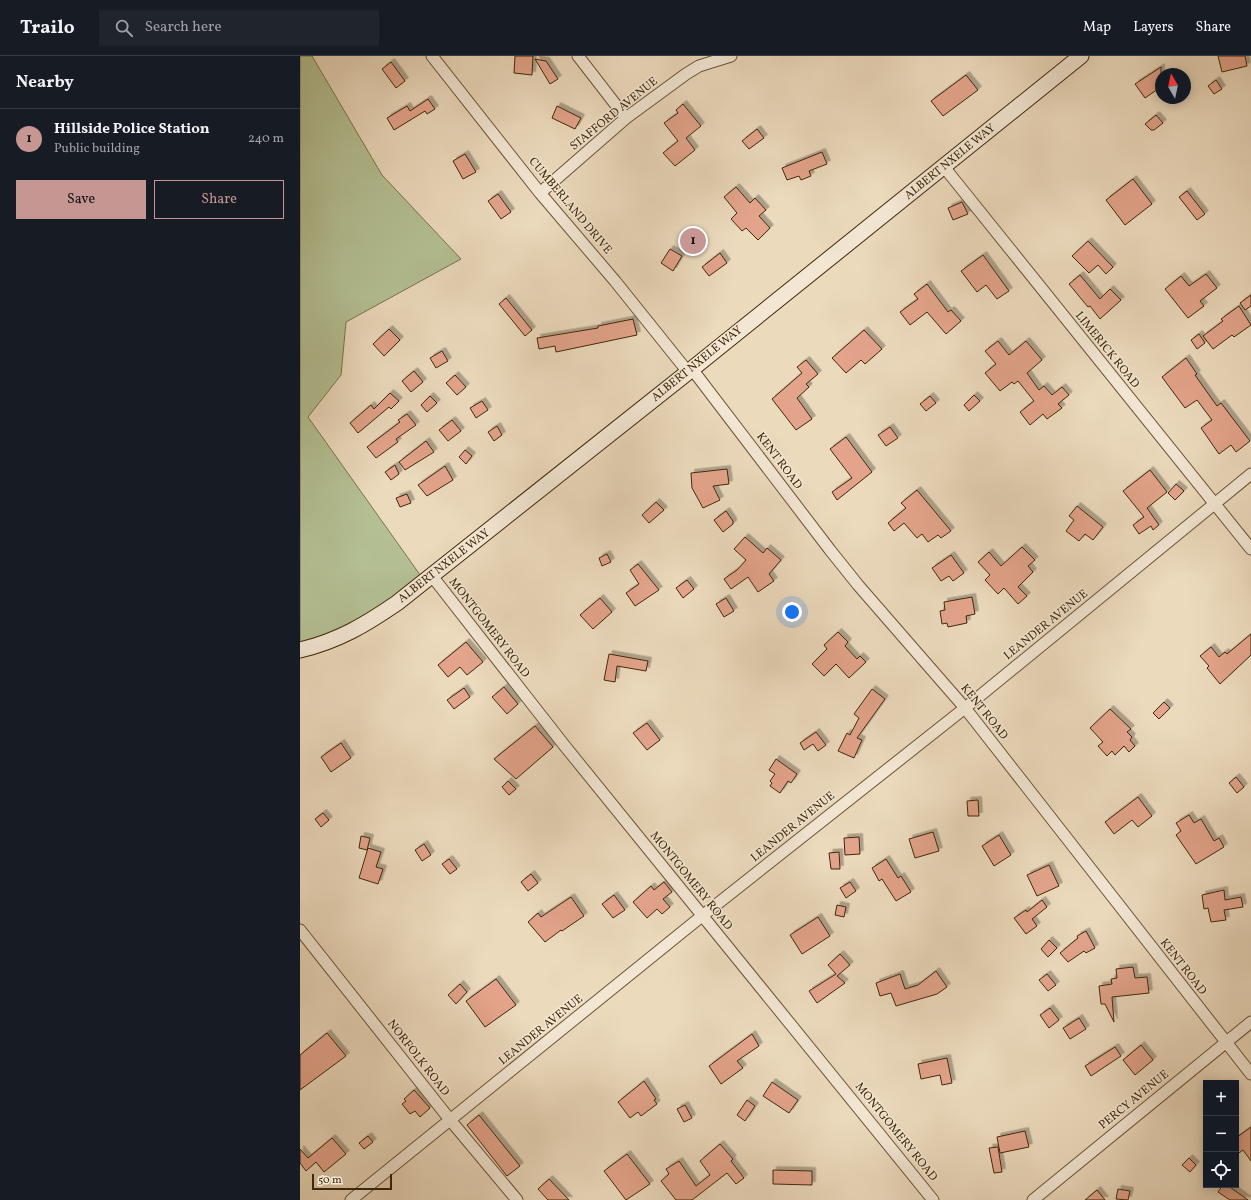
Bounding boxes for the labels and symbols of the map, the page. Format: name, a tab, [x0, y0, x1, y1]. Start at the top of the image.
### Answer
north arrow	[1155, 68, 1191, 104]
street label: STAFFORD AVENUE	[567, 74, 661, 154]
street label: ALBERT NXELE WAY	[901, 120, 999, 204]
street label: CUMBERLAND DRIVE	[525, 154, 615, 258]
pin: 1	[680, 226, 706, 256]
street label: LIMERICK ROAD	[1071, 308, 1143, 392]
street label: ALBERT NXELE WAY	[648, 322, 746, 406]
street label: KENT ROAD	[752, 429, 806, 493]
street label: ALBERT NXELE WAY	[395, 525, 494, 607]
street label: MONTGOMERY ROAD	[445, 575, 533, 682]
street label: LEANDER AVENUE	[1001, 586, 1091, 664]
your location	[782, 602, 802, 622]
street label: KENT ROAD	[957, 681, 1012, 743]
street label: LEANDER AVENUE	[748, 788, 838, 866]
street label: MONTGOMERY ROAD	[646, 828, 736, 934]
street label: KENT ROAD	[1156, 936, 1210, 999]
street label: LEANDER AVENUE	[496, 991, 586, 1069]
street label: NORFOLK ROAD	[383, 1017, 453, 1100]
street label: PERCY AVENUE	[1096, 1067, 1172, 1133]
street label: MONTGOMERY ROAD	[851, 1079, 941, 1185]
scale bar	[312, 1172, 392, 1191]

